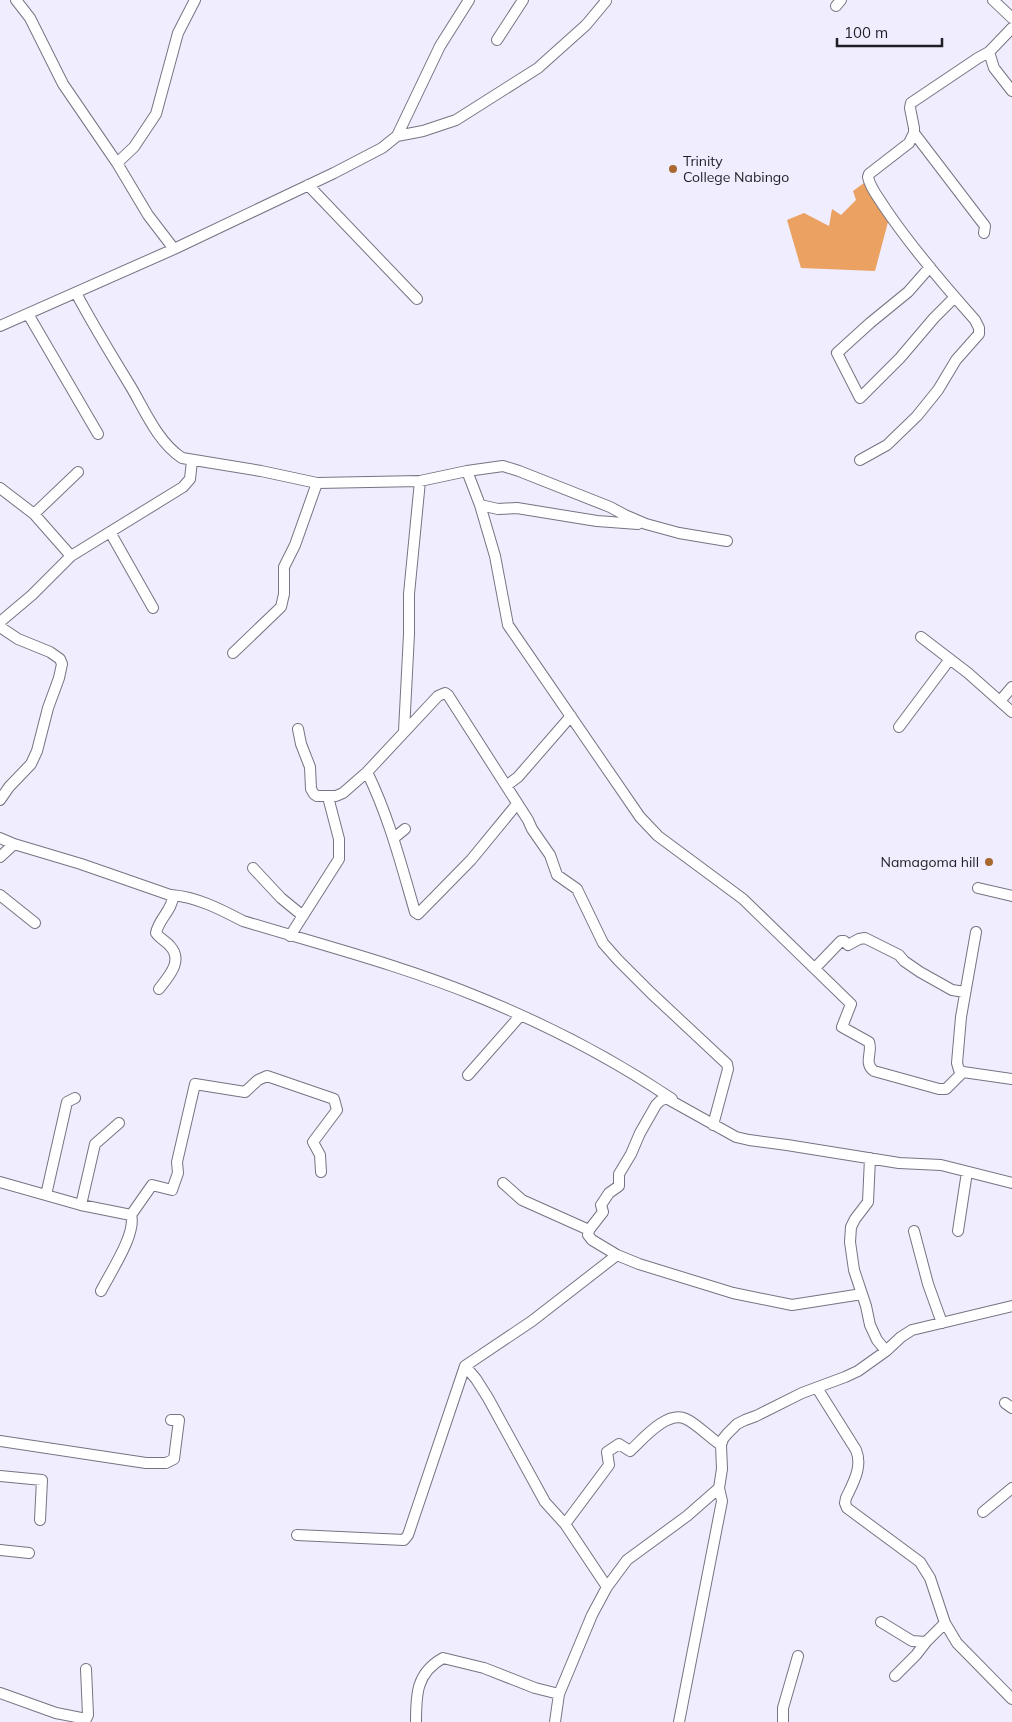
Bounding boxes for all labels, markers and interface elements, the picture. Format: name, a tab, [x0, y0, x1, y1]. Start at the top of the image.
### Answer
scale bar	[837, 15, 942, 47]
text: 100 m	[844, 23, 888, 42]
place label: Trinity College Nabingo	[683, 152, 789, 186]
marker: Trinity College Nabingo	[667, 163, 679, 175]
place label: Namagoma hill	[880, 853, 979, 871]
marker: Namagoma hill	[983, 856, 995, 868]

